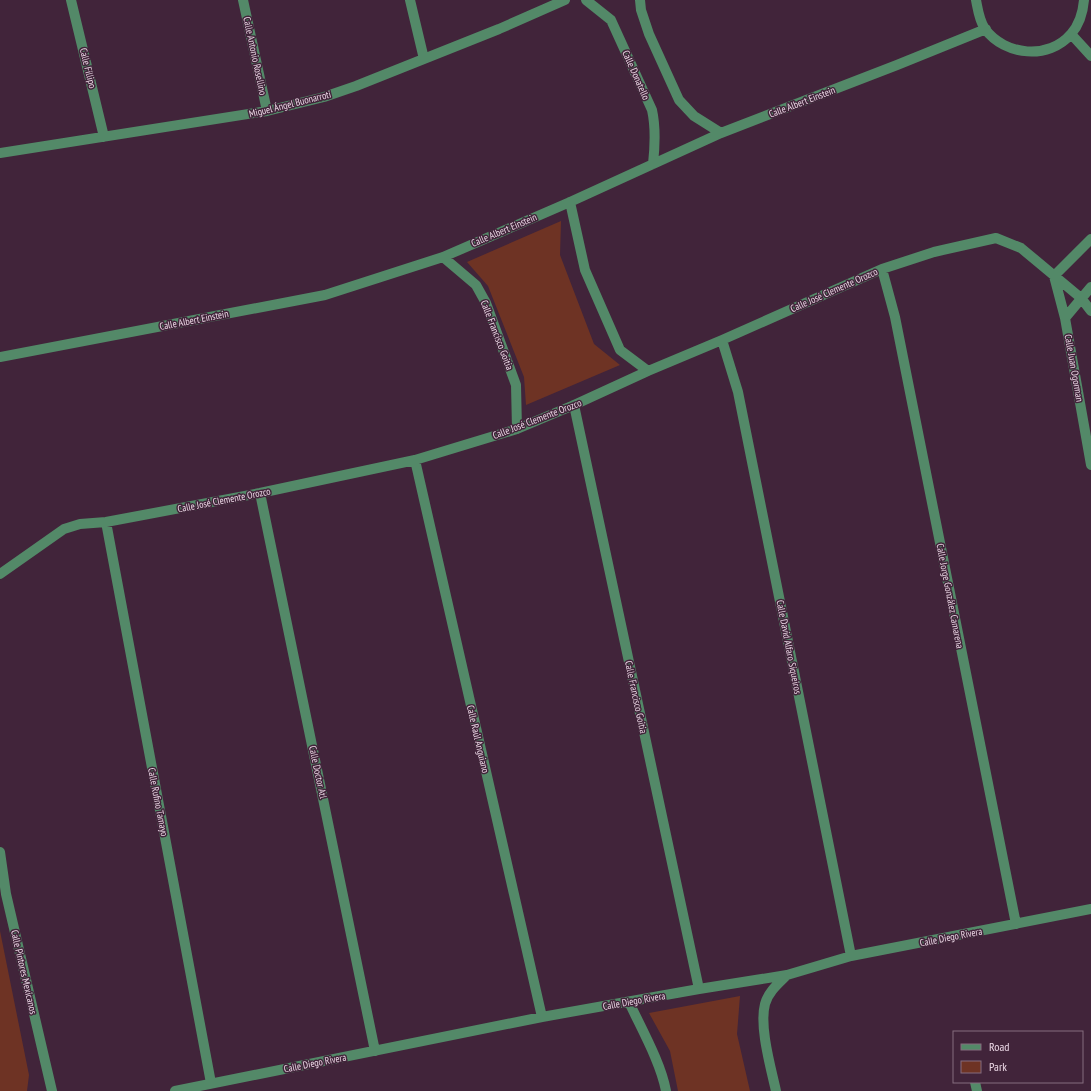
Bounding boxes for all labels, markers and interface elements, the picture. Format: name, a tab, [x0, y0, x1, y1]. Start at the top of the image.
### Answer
street label: Calle Antonio Rosellino	[240, 16, 270, 96]
street label: Calle Fillipo	[77, 46, 99, 90]
street label: Calle Donatello	[619, 48, 653, 102]
street label: Calle Albert Einstein	[767, 83, 837, 121]
street label: Miguel Ángel Buonarroti	[248, 88, 332, 120]
street label: Calle Albert Einstein	[469, 210, 539, 250]
street label: Calle José Clemente Orozco	[788, 265, 880, 315]
street label: Calle Francisco Goitia	[478, 298, 516, 372]
street label: Calle Albert Einstein	[158, 307, 230, 333]
street label: Calle Juan Ogorman	[1062, 333, 1086, 403]
street label: Calle José Clemente Orozco	[491, 396, 583, 442]
street label: Calle José Clemente Orozco	[176, 485, 272, 515]
street label: Calle Jorge González Camarena	[933, 542, 967, 650]
street label: Calle David Alfaro Siqueiros	[774, 599, 805, 696]
street label: Calle Francisco Goitia	[622, 660, 650, 734]
street label: Calle Raúl Anguiano	[464, 704, 492, 774]
street label: Calle Doctor Atl	[306, 744, 330, 800]
street label: Calle Rufino Tamayo	[145, 767, 171, 837]
street label: Calle Diego Rivera	[919, 925, 983, 949]
street label: Calle Pintores Mexicanos	[8, 929, 40, 1016]
street label: Calle Diego Rivera	[602, 989, 666, 1013]
legend	[953, 1031, 1083, 1083]
text: Road	[989, 1039, 1009, 1054]
street label: Calle Diego Rivera	[283, 1051, 347, 1075]
text: Park	[989, 1059, 1007, 1074]

